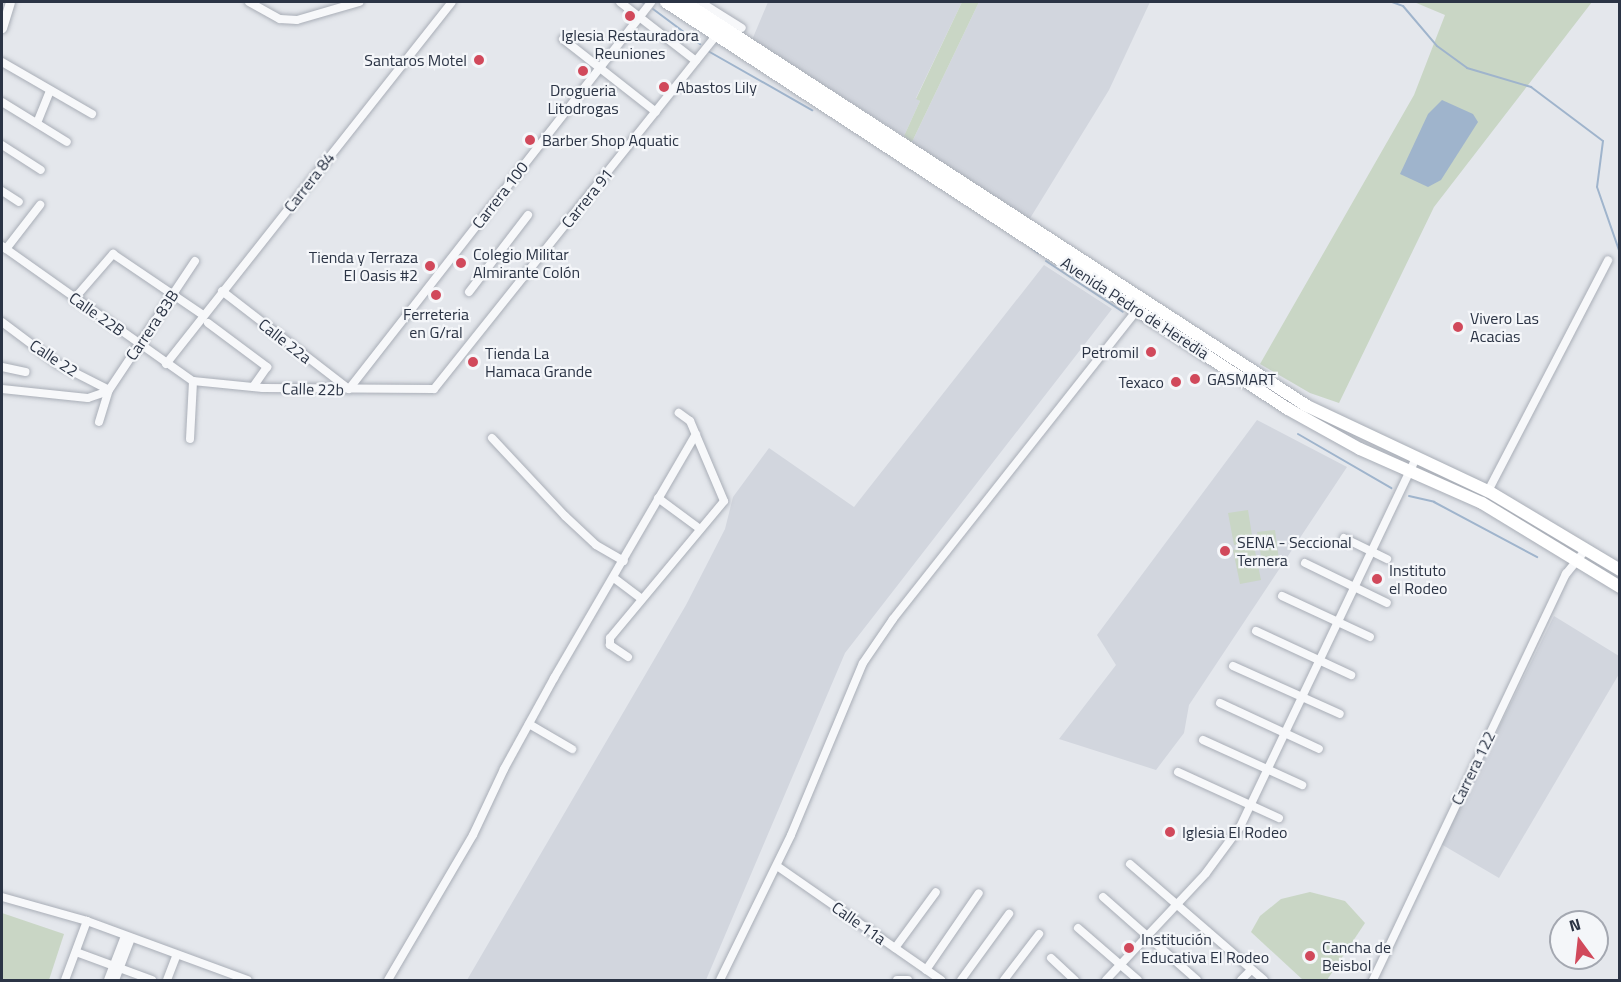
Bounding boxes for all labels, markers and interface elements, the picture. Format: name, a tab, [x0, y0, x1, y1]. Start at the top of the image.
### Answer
marker: Iglesia Restauradora Reuniones	[623, 9, 637, 23]
place label: Iglesia Restauradora Reuniones	[561, 25, 699, 63]
place label: Santaros Motel	[364, 50, 467, 70]
marker: Santaros Motel	[472, 53, 486, 67]
marker: Drogueria Litodrogas	[576, 64, 590, 78]
place label: Abastos Lily	[676, 77, 757, 97]
place label: Drogueria Litodrogas	[547, 80, 619, 118]
marker: Abastos Lily	[657, 80, 671, 94]
place label: Barber Shop Aquatic	[542, 130, 679, 150]
marker: Barber Shop Aquatic	[523, 133, 537, 147]
street label: Carrera 84	[280, 148, 338, 216]
street label: Carrera 100	[468, 158, 532, 232]
street label: Carrera 91	[557, 164, 617, 232]
place label: Colegio Militar Almirante Colón	[473, 244, 580, 282]
place label: Tienda y Terraza El Oasis #2	[309, 247, 418, 285]
street label: Avenida Pedro de Heredia	[1057, 253, 1213, 363]
marker: Colegio Militar Almirante Colón	[454, 256, 468, 270]
marker: Tienda y Terraza El Oasis #2	[423, 259, 437, 273]
street label: Carrera 83B	[122, 286, 182, 364]
street label: Calle 22B	[65, 288, 129, 340]
marker: Ferreteria en G/ral	[429, 288, 443, 302]
place label: Ferreteria en G/ral	[403, 304, 469, 342]
place label: Vivero Las Acacias	[1470, 308, 1539, 346]
street label: Calle 22a	[255, 314, 315, 368]
marker: Vivero Las Acacias	[1451, 320, 1465, 334]
street label: Calle 22	[26, 335, 82, 381]
place label: Petromil	[1082, 342, 1139, 362]
place label: Tienda La Hamaca Grande	[485, 343, 592, 381]
marker: Petromil	[1144, 345, 1158, 359]
marker: Tienda La Hamaca Grande	[466, 355, 480, 369]
place label: GASMART	[1207, 369, 1276, 389]
place label: Texaco	[1119, 372, 1164, 392]
marker: GASMART	[1188, 372, 1202, 386]
marker: Texaco	[1169, 375, 1183, 389]
street label: Calle 22b	[282, 379, 344, 399]
place label: SENA - Seccional Ternera	[1237, 532, 1352, 570]
marker: SENA - Seccional Ternera	[1218, 544, 1232, 558]
place label: Instituto el Rodeo	[1389, 560, 1447, 598]
marker: Instituto el Rodeo	[1370, 572, 1384, 586]
street label: Carrera 122	[1447, 728, 1499, 808]
place label: Iglesia El Rodeo	[1182, 822, 1287, 842]
marker: Iglesia El Rodeo	[1163, 825, 1177, 839]
street label: Calle 11a	[828, 897, 890, 949]
north arrow	[1549, 910, 1609, 970]
text: N	[1566, 912, 1583, 938]
place label: Institución Educativa El Rodeo	[1141, 929, 1269, 967]
place label: Cancha de Beisbol	[1322, 937, 1391, 975]
marker: Institución Educativa El Rodeo	[1122, 941, 1136, 955]
marker: Cancha de Beisbol	[1303, 949, 1317, 963]

